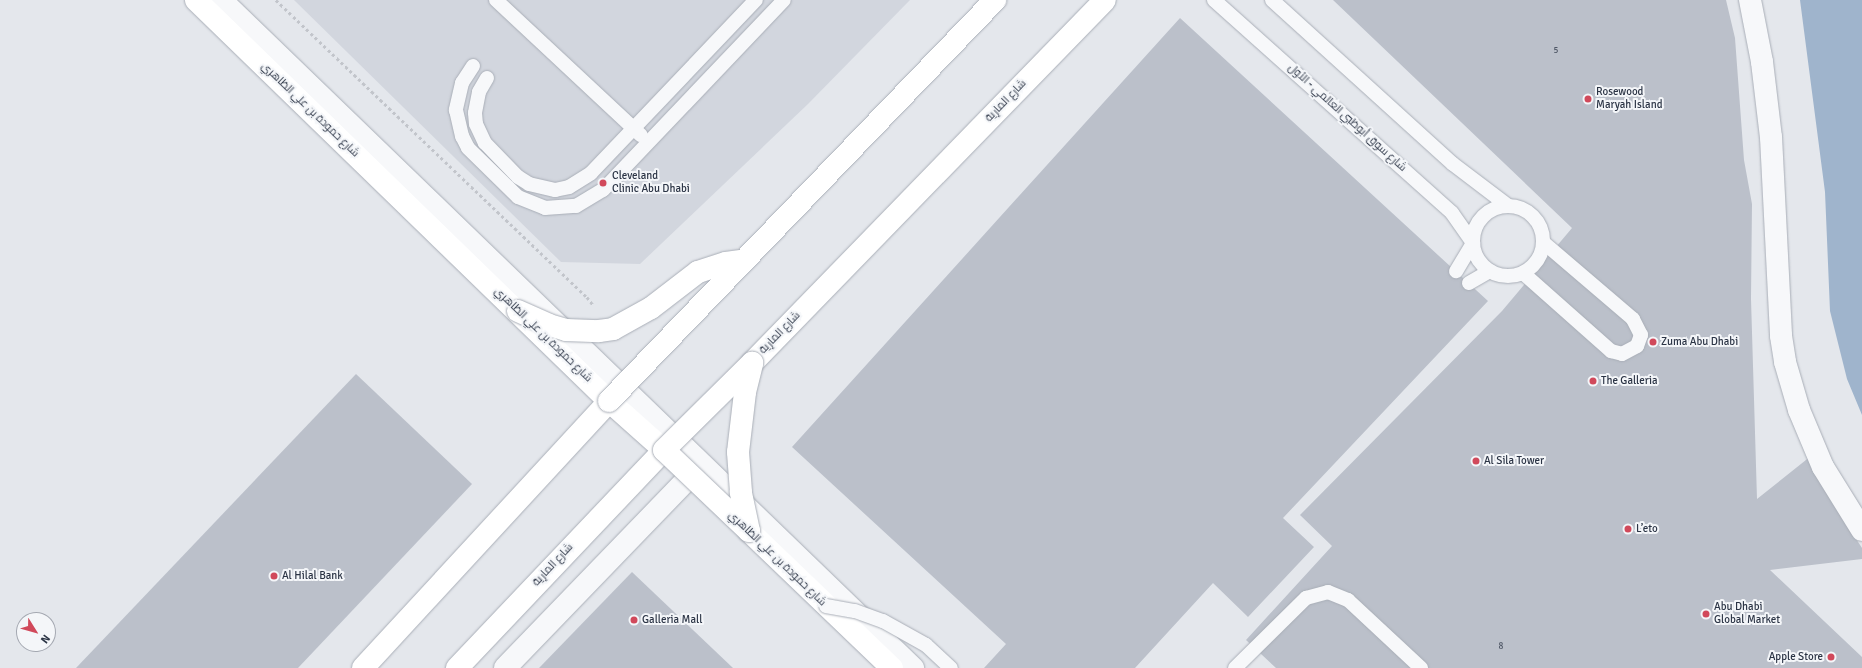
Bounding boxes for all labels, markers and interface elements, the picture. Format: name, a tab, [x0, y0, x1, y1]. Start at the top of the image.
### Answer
house number: 5	[1554, 46, 1558, 56]
street label: شارع حمودة بن علي الظاهري	[258, 60, 362, 160]
street label: شارع سوق أبوظبي العالمي - الأول	[1285, 61, 1409, 175]
street label: شارع المارِية	[983, 77, 1029, 125]
place label: Rosewood Maryah Island	[1596, 86, 1662, 112]
marker: Rosewood Maryah Island	[1583, 94, 1593, 104]
place label: Cleveland Clinic Abu Dhabi	[612, 170, 690, 196]
marker: Cleveland Clinic Abu Dhabi	[597, 177, 609, 189]
street label: شارع حمودة بن علي الظاهري	[491, 285, 595, 385]
street label: شارع المارِية	[757, 309, 803, 357]
place label: Zuma Abu Dhabi	[1661, 335, 1738, 349]
marker: Zuma Abu Dhabi	[1648, 337, 1658, 347]
place label: The Galleria	[1601, 374, 1658, 388]
marker: The Galleria	[1588, 376, 1598, 386]
place label: Al Sila Tower	[1484, 454, 1544, 468]
marker: Al Sila Tower	[1471, 456, 1481, 466]
street label: شارع حمودة بن علي الظاهري	[725, 509, 829, 609]
place label: L’eto	[1636, 522, 1658, 536]
marker: L’eto	[1623, 524, 1633, 534]
street label: شارع المارِية	[530, 541, 576, 589]
place label: Al Hilal Bank	[282, 569, 343, 583]
marker: Al Hilal Bank	[269, 571, 279, 581]
place label: Abu Dhabi Global Market	[1714, 601, 1780, 627]
marker: Abu Dhabi Global Market	[1701, 609, 1711, 619]
north arrow	[16, 612, 56, 652]
place label: Galleria Mall	[642, 613, 702, 627]
marker: Galleria Mall	[629, 615, 639, 625]
text: N	[38, 632, 53, 646]
house number: 8	[1499, 642, 1503, 652]
place label: Apple Store	[1769, 650, 1823, 664]
marker: Apple Store	[1826, 652, 1836, 662]

